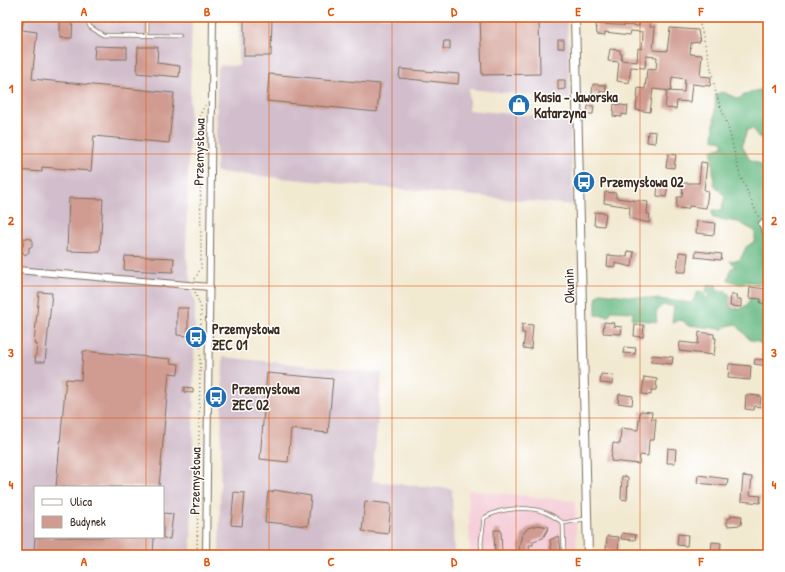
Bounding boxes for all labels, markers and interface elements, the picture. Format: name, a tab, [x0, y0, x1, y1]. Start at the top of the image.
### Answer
text: A	[81, 2, 88, 20]
text: B	[204, 2, 211, 20]
text: C	[327, 2, 335, 20]
text: D	[451, 2, 458, 20]
text: E	[575, 2, 581, 20]
text: F	[698, 2, 705, 20]
text: 1	[9, 79, 14, 97]
text: 1	[772, 79, 777, 97]
place label: Kasia - Jaworska Katarzyna	[534, 87, 618, 124]
shop icon: Kasia - Jaworska Katarzyna	[506, 92, 532, 118]
street label: Przemysłowa	[188, 118, 210, 186]
bus stop icon: Przemysłowa 02	[571, 169, 597, 195]
place label: Przemysłowa 02	[600, 172, 684, 193]
text: 2	[8, 211, 15, 229]
text: 2	[771, 211, 778, 229]
street label: Okunin	[558, 268, 579, 304]
place label: Przemysłowa ZEC 01	[212, 319, 280, 354]
bus stop icon: Przemysłowa ZEC 01	[183, 324, 209, 350]
text: 3	[8, 343, 14, 361]
text: 3	[771, 343, 777, 361]
place label: Przemysłowa ZEC 02	[232, 379, 300, 414]
bus stop icon: Przemysłowa ZEC 02	[203, 384, 229, 410]
street label: Przemysłowa	[184, 447, 206, 515]
text: 4	[9, 475, 14, 493]
text: 4	[772, 475, 777, 493]
legend	[34, 486, 164, 538]
text: Ulica	[70, 493, 92, 510]
text: Budynek	[70, 513, 106, 530]
text: A	[81, 552, 88, 570]
text: B	[204, 552, 211, 570]
text: C	[327, 552, 335, 570]
text: D	[451, 552, 458, 570]
text: E	[575, 552, 581, 570]
text: F	[698, 552, 705, 570]

